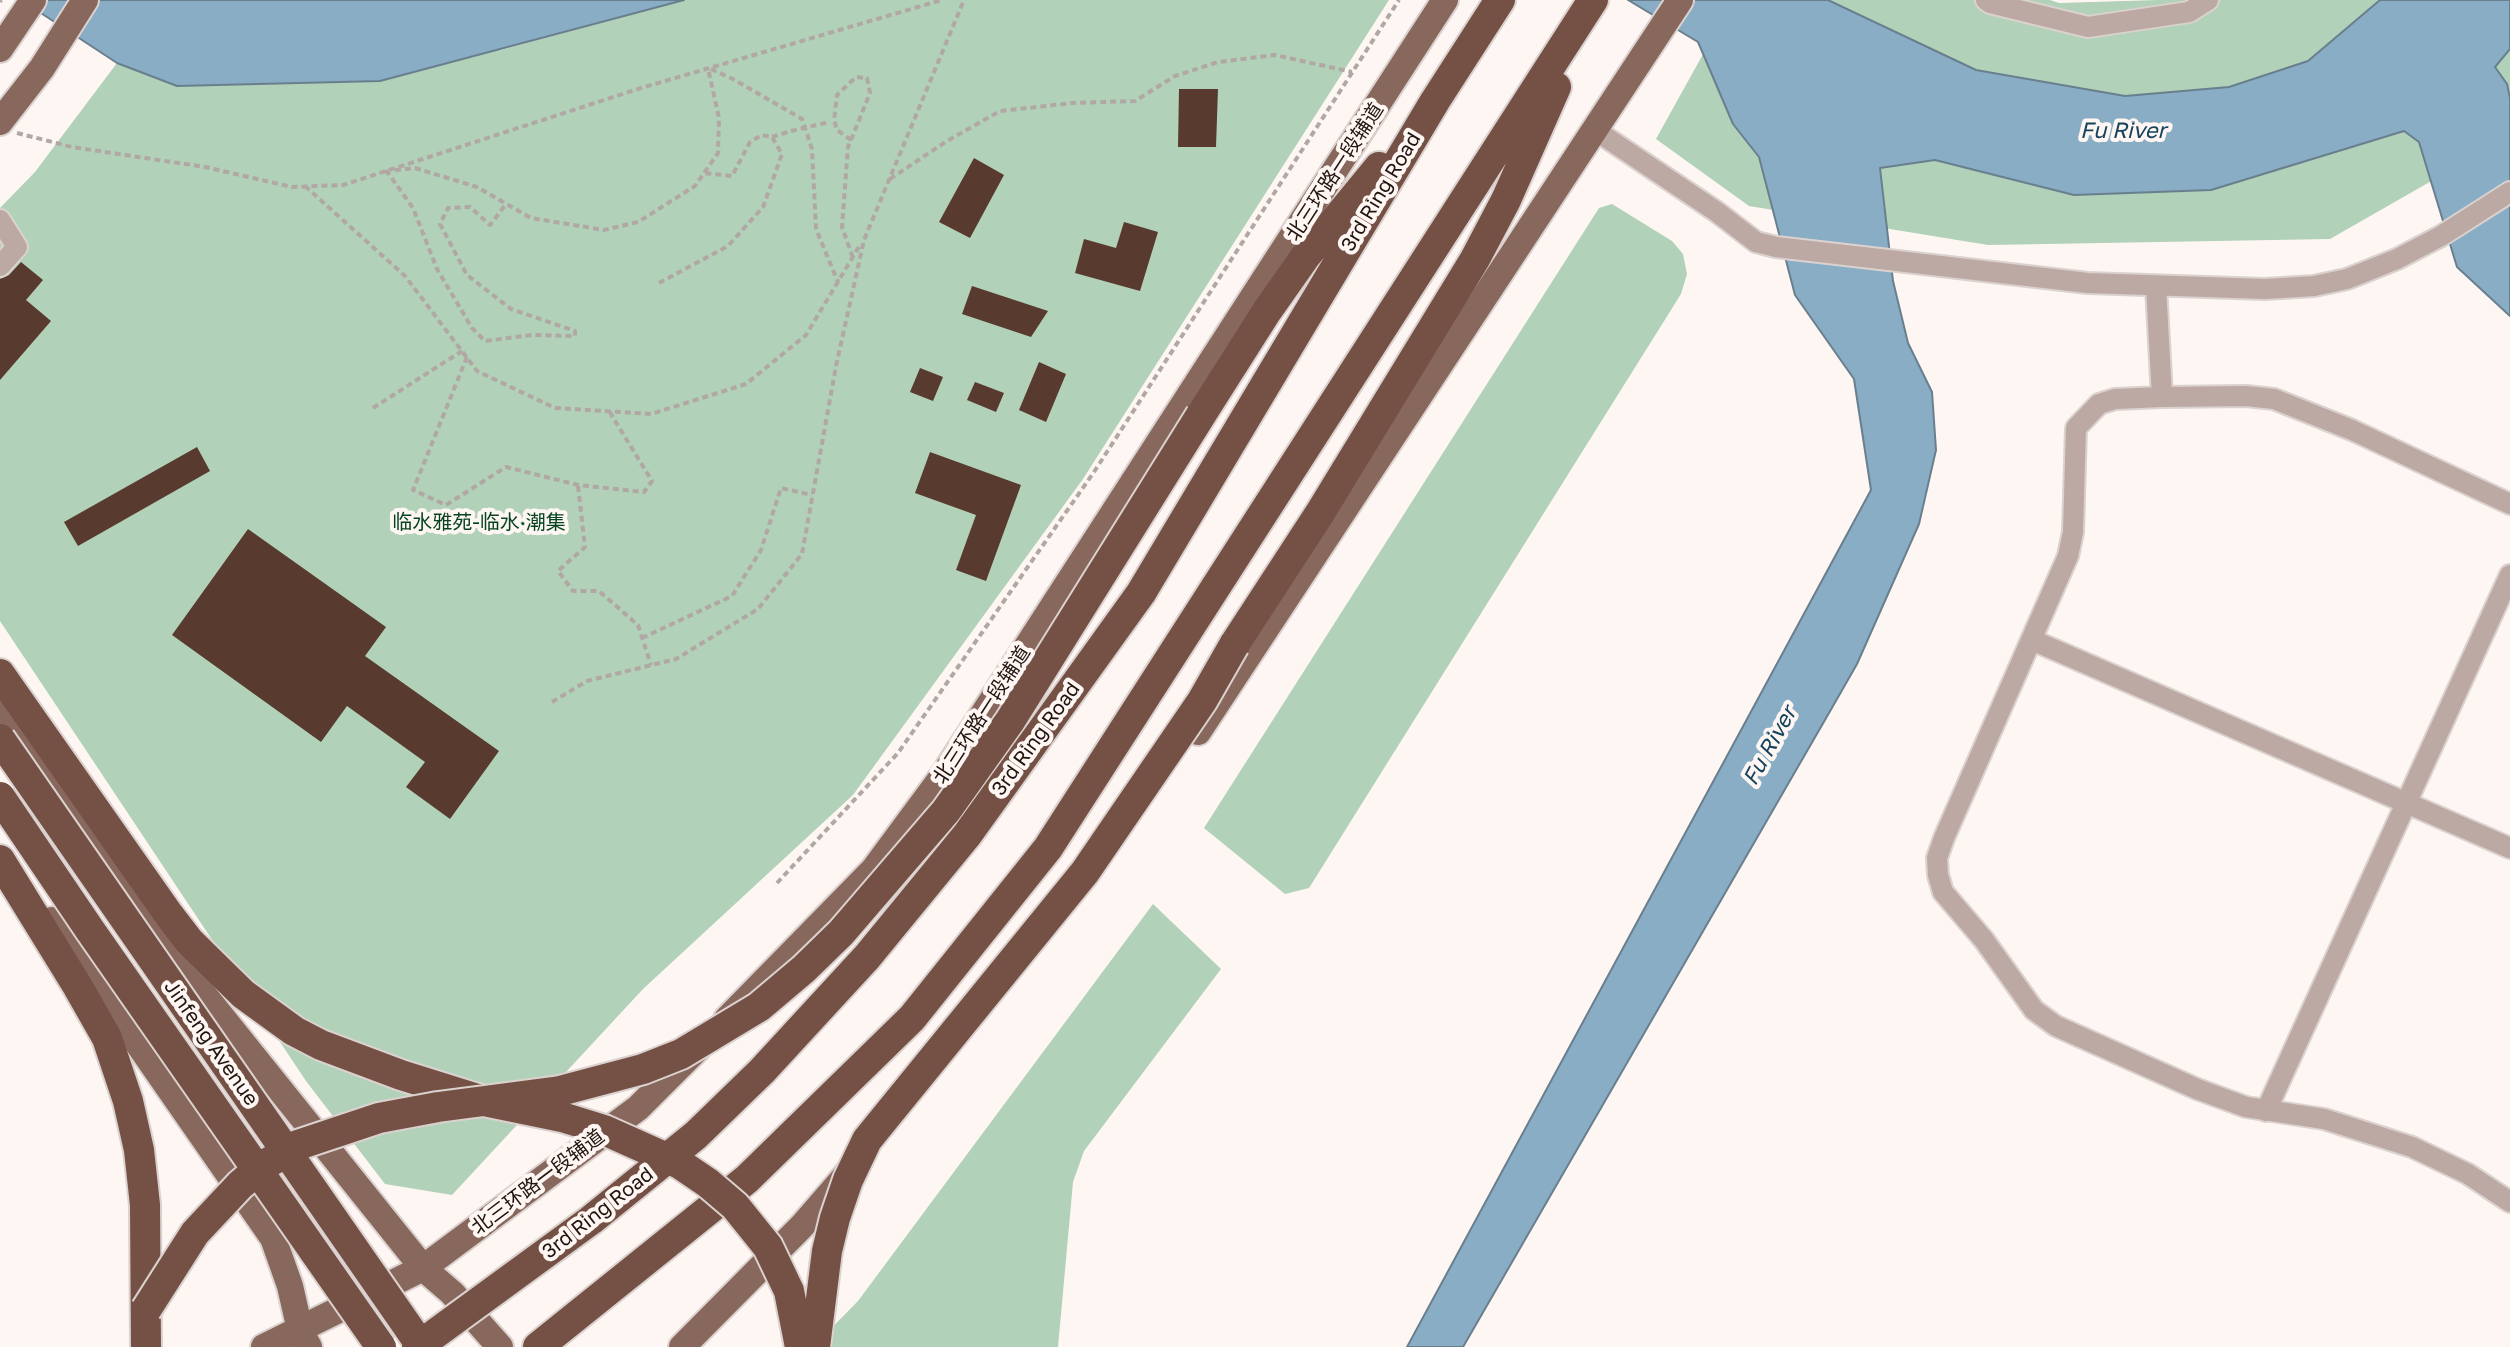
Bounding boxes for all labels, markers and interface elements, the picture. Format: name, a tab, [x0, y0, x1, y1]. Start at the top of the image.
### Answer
street label: 北三环路一段辅道	[1281, 98, 1389, 246]
water label: Fu River	[2080, 118, 2166, 144]
street label: 3rd Ring Road	[1336, 128, 1426, 256]
park label: 临水雅苑-临水·潮集	[392, 511, 566, 535]
street label: 北三环路一段辅道	[928, 641, 1036, 789]
street label: 3rd Ring Road	[987, 678, 1085, 800]
water label: Fu River	[1738, 702, 1802, 790]
street label: Jinfeng Avenue	[159, 976, 263, 1110]
street label: 北三环路一段辅道	[467, 1124, 609, 1240]
street label: 3rd Ring Road	[538, 1162, 658, 1264]

